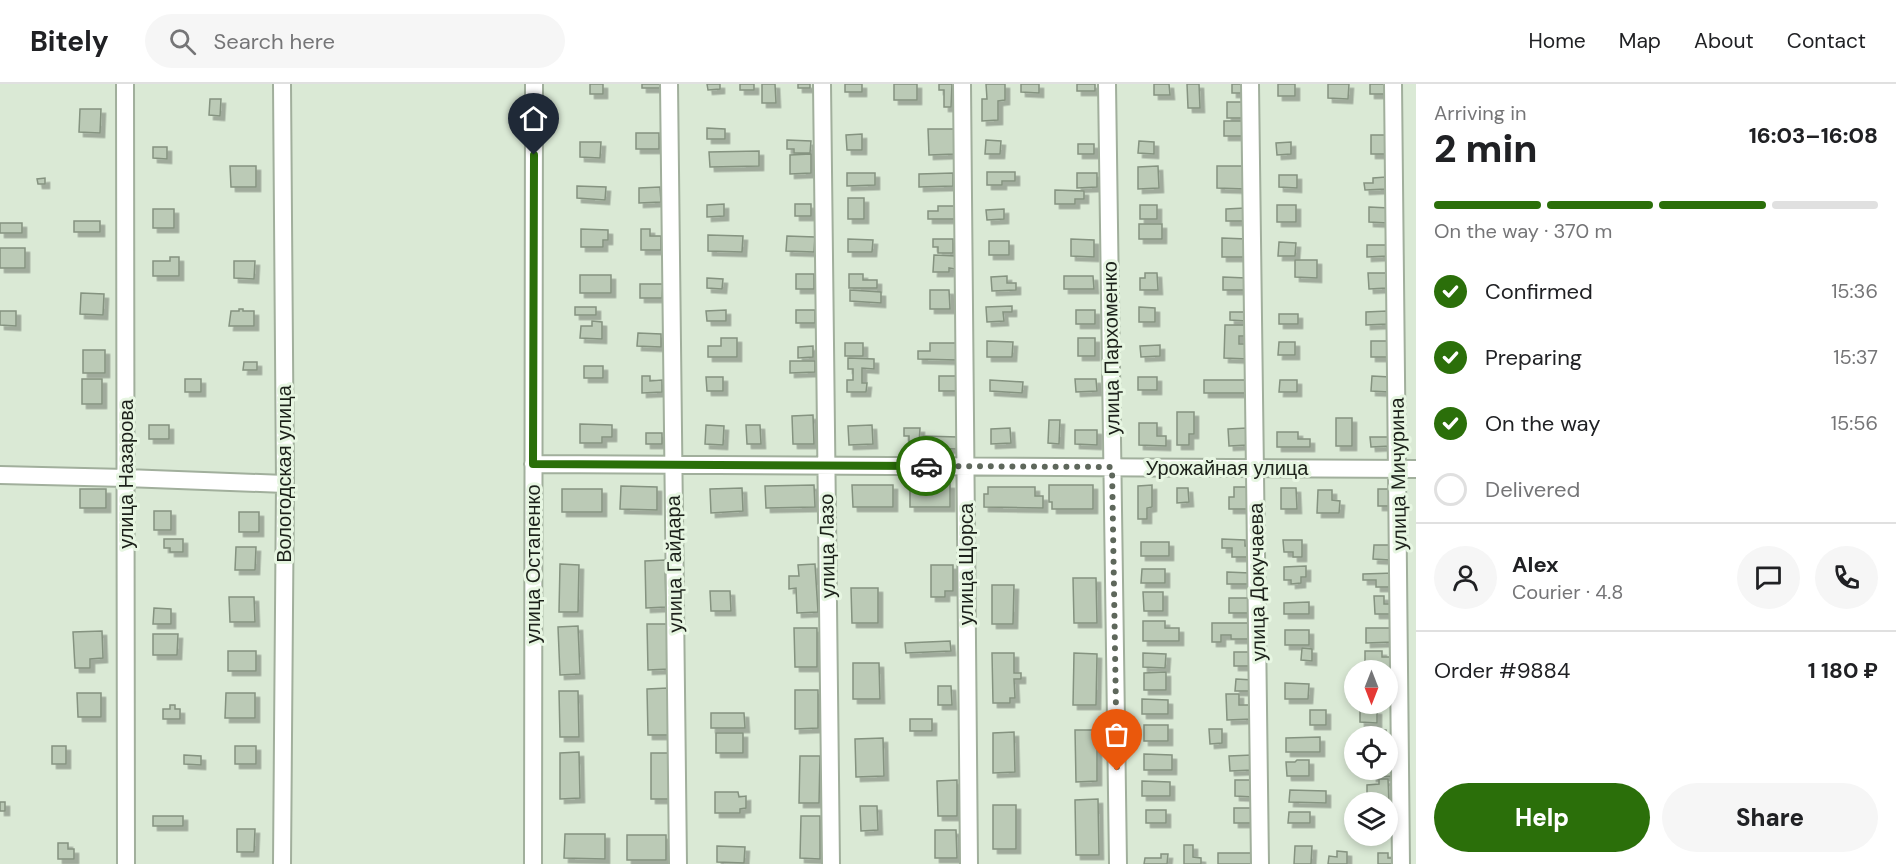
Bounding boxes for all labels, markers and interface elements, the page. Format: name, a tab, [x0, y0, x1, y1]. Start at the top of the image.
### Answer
search box	[145, 14, 565, 68]
text: Bitely	[30, 23, 109, 60]
icon: search	[166, 25, 199, 58]
text: Search here	[214, 27, 335, 56]
text: Home	[1528, 27, 1586, 55]
text: Map	[1619, 27, 1661, 55]
text: About	[1694, 27, 1754, 55]
text: Contact	[1787, 27, 1866, 55]
pin	[508, 93, 559, 155]
text: Arriving in	[1434, 100, 1526, 126]
icon: home	[517, 102, 550, 135]
text: 16:03–16:08	[1749, 121, 1878, 150]
text: 2 min	[1434, 123, 1538, 174]
text: On the way · 370 m	[1434, 218, 1612, 244]
street label: улица Пархоменко	[1096, 261, 1126, 435]
icon: check	[1434, 275, 1467, 308]
text: Confirmed	[1485, 277, 1593, 306]
text: 15:36	[1831, 278, 1878, 304]
icon: check	[1434, 341, 1467, 374]
text: Preparing	[1485, 343, 1582, 372]
text: 15:37	[1833, 344, 1878, 370]
street label: Вологодская улица	[271, 384, 297, 563]
street label: улица Мичурина	[1384, 397, 1412, 551]
street label: улица Назарова	[113, 398, 139, 549]
icon: check	[1434, 407, 1467, 440]
text: On the way	[1485, 409, 1600, 438]
text: 15:56	[1831, 410, 1878, 436]
courier	[896, 436, 956, 496]
icon: car	[910, 450, 943, 483]
street label: Урожайная улица	[1146, 455, 1309, 481]
text: Delivered	[1485, 475, 1580, 504]
street label: улица Остапенко	[520, 484, 546, 644]
street label: улица Гайдара	[660, 494, 688, 633]
street label: улица Лазо	[813, 494, 841, 598]
street label: улица Щорса	[953, 502, 979, 625]
street label: улица Докучаева	[1243, 502, 1271, 661]
button: person	[1434, 546, 1497, 609]
button: chat	[1737, 546, 1800, 609]
button: phone	[1815, 546, 1878, 609]
text: Alex	[1512, 550, 1559, 579]
text: Courier · 4.8	[1512, 579, 1623, 605]
text: Order #9884	[1434, 656, 1570, 685]
text: 1 180 ₽	[1808, 656, 1878, 685]
north arrow	[1344, 660, 1398, 714]
map controls	[1344, 660, 1398, 846]
pin	[1091, 709, 1142, 771]
icon: bag	[1100, 718, 1133, 751]
button: locate	[1344, 726, 1398, 780]
button: Help	[1434, 783, 1650, 852]
button: Share	[1662, 783, 1878, 852]
button: layers	[1344, 792, 1398, 846]

